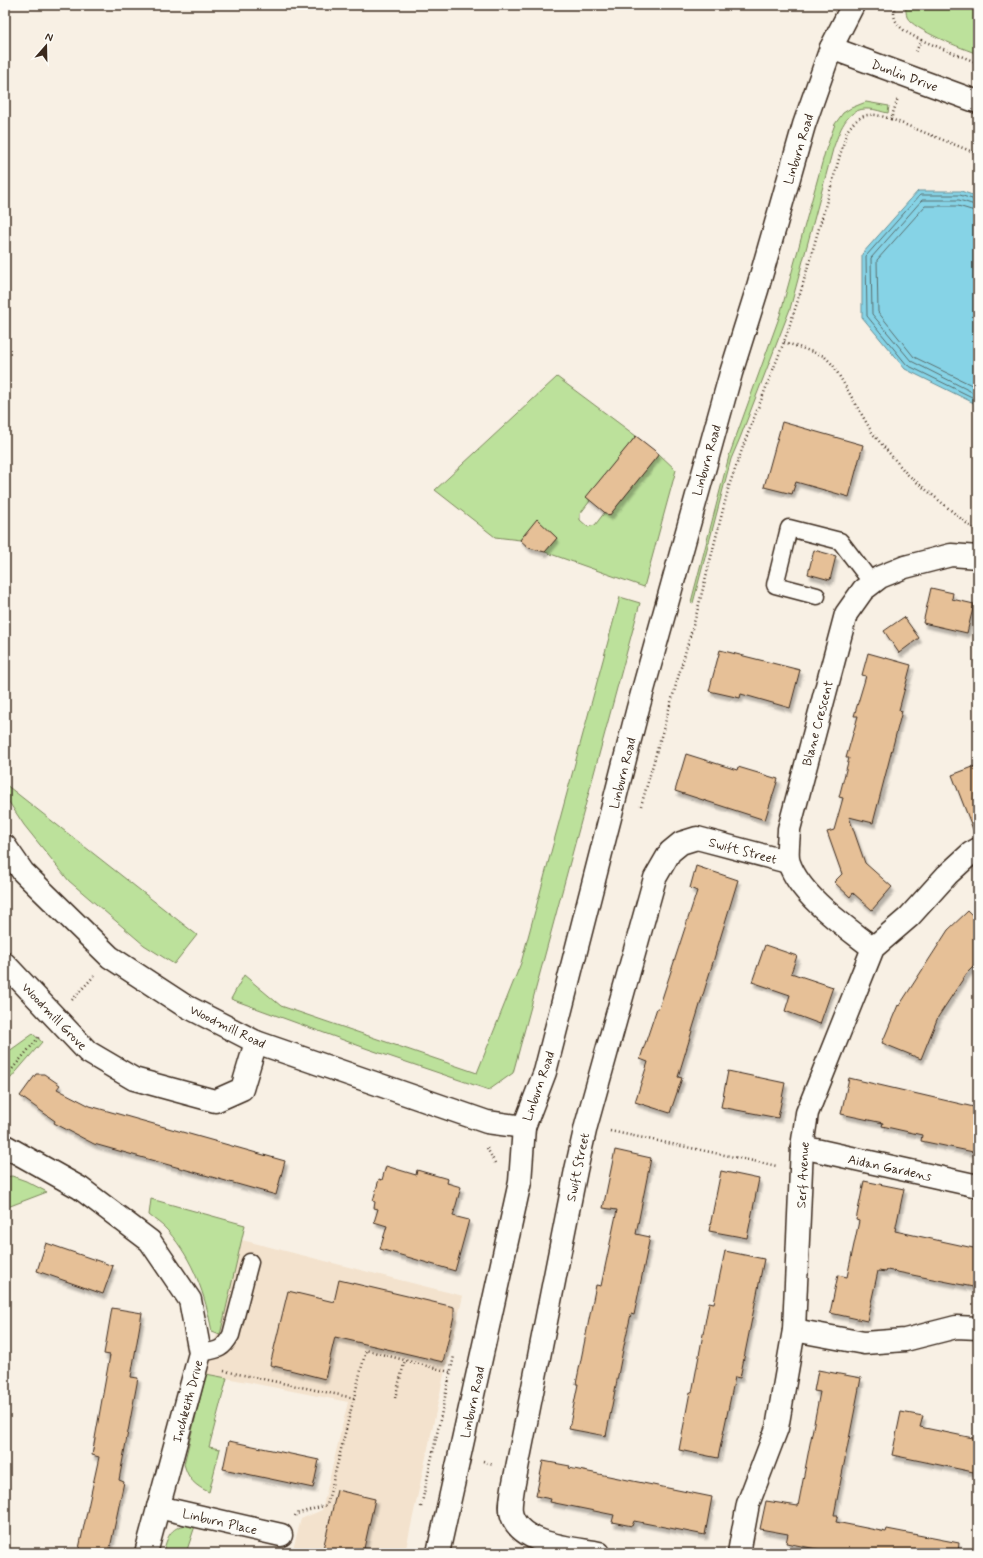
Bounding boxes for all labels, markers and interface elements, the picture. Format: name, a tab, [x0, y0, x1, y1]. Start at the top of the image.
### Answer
north arrow	[26, 26, 66, 66]
text: N	[43, 30, 55, 45]
street label: Dunlin Drive	[869, 57, 940, 96]
street label: Linburn Road	[781, 112, 818, 187]
street label: Linburn Road	[689, 423, 726, 498]
street label: Blane Crescent	[799, 679, 838, 768]
street label: Linburn Road	[606, 736, 641, 811]
street label: Swift Street	[707, 834, 779, 869]
street label: Woodmill Grove	[17, 980, 90, 1054]
street label: Woodmill Road	[186, 1002, 268, 1053]
street label: Linburn Road	[520, 1049, 559, 1124]
street label: Swift Street	[563, 1131, 594, 1203]
street label: Serf Avenue	[793, 1141, 814, 1209]
street label: Aidan Gardens	[846, 1151, 933, 1186]
street label: Inchkeith Drive	[169, 1358, 208, 1445]
street label: Linburn Road	[458, 1365, 489, 1440]
street label: Linburn Place	[181, 1506, 259, 1539]

